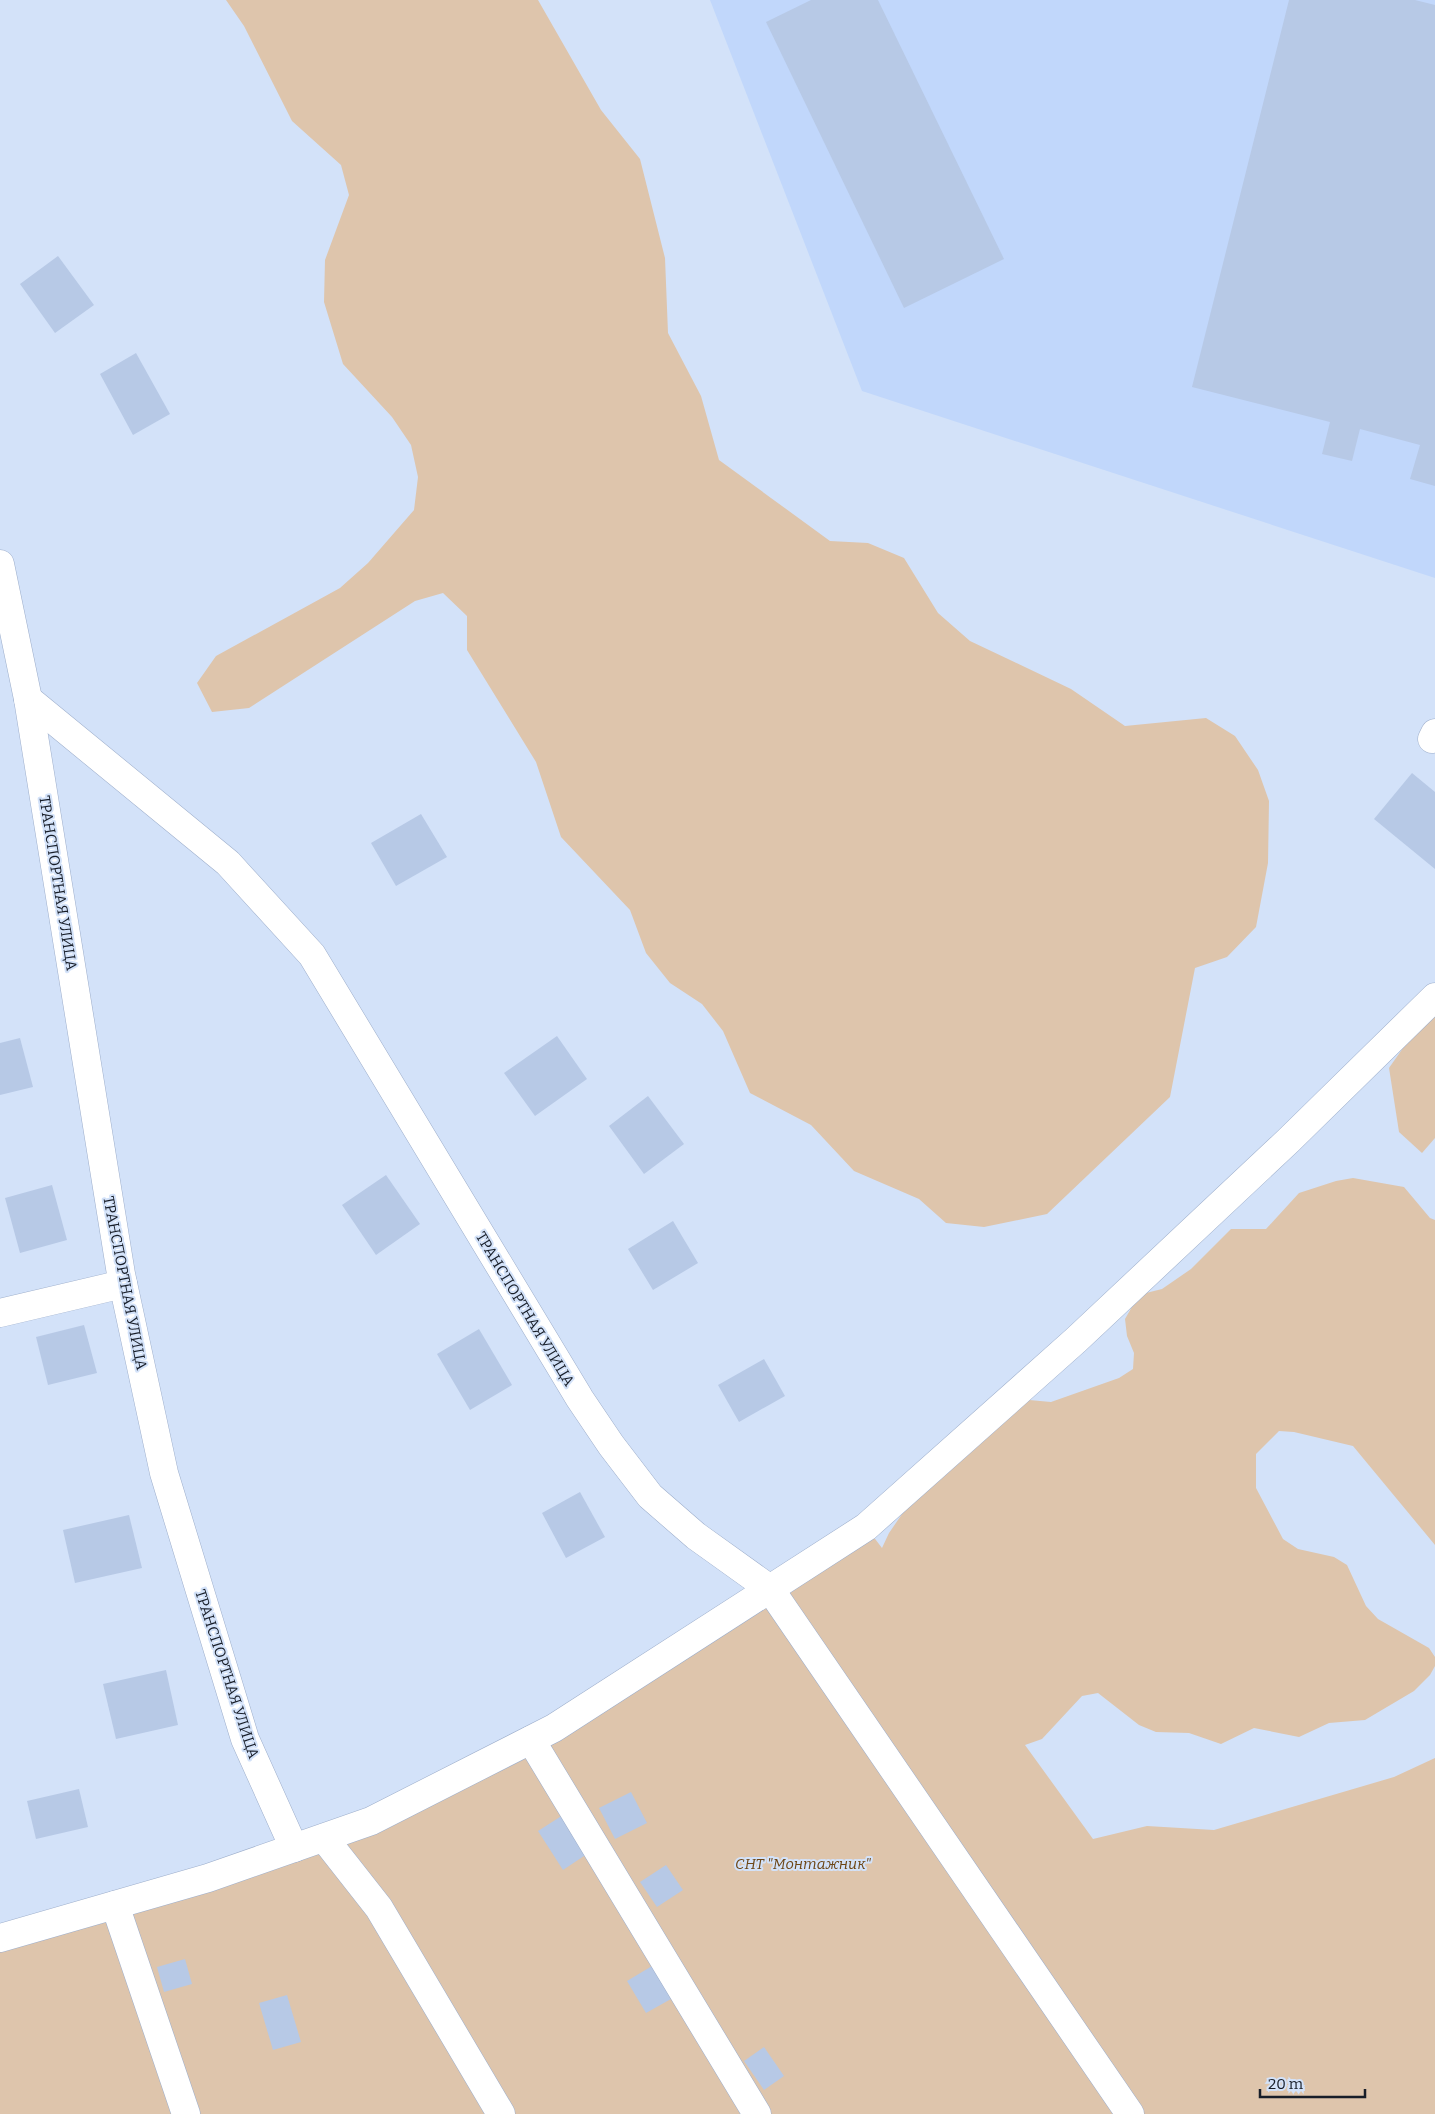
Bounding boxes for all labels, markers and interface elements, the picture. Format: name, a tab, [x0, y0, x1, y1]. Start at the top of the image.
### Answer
street label: ТРАНСПОРТНАЯ УЛИЦА	[35, 794, 81, 972]
street label: ТРАНСПОРТНАЯ УЛИЦА	[99, 1194, 151, 1372]
street label: ТРАНСПОРТНАЯ УЛИЦА	[472, 1229, 578, 1390]
street label: ТРАНСПОРТНАЯ УЛИЦА	[191, 1587, 263, 1761]
park label: СНТ "Монтажник"	[735, 1855, 871, 1873]
scale bar	[1260, 2066, 1365, 2098]
text: 20 m	[1268, 2075, 1304, 2093]

